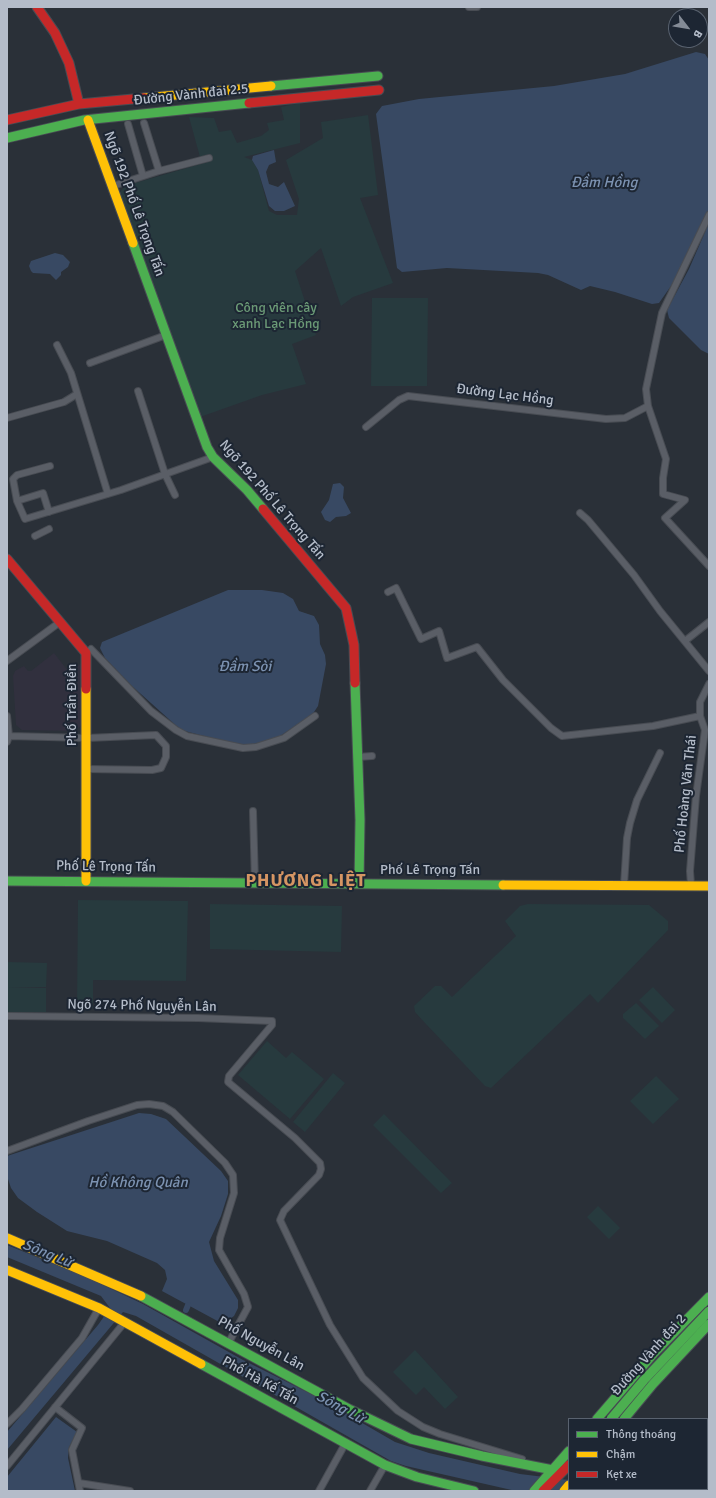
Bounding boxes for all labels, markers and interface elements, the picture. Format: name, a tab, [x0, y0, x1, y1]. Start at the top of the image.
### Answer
north arrow	[668, 8, 708, 48]
text: B	[691, 28, 705, 40]
street label: Đường Vành đai 2.5	[133, 81, 249, 109]
street label: Ngõ 192 Phố Lê Trọng Tấn	[100, 129, 168, 279]
water label: Đầm Hồng	[571, 174, 637, 192]
park label: Công viên cây xanh Lạc Hồng	[232, 300, 320, 332]
street label: Đường Lạc Hồng	[455, 381, 555, 409]
street label: Ngõ 192 Phố Lê Trọng Tấn	[215, 437, 329, 563]
water label: Đầm Sòi	[219, 658, 271, 676]
street label: Phố Trần Điền	[64, 664, 80, 746]
street label: Phố Hoàng Văn Thái	[671, 734, 701, 854]
street label: Phố Lê Trọng Tấn	[56, 858, 156, 876]
street label: Phố Lê Trọng Tấn	[380, 862, 480, 878]
district label: PHƯƠNG LIỆT	[245, 870, 367, 892]
street label: Ngõ 274 Phố Nguyễn Lân	[67, 996, 217, 1016]
water label: Hồ Không Quân	[88, 1174, 188, 1192]
water label: Sông Lừ	[20, 1236, 74, 1272]
street label: Đường Vành đai 2	[608, 1311, 690, 1399]
street label: Phố Nguyễn Lân	[215, 1313, 307, 1375]
street label: Phố Hà Kế Tấn	[219, 1353, 301, 1409]
water label: Sông Lừ	[313, 1388, 367, 1428]
legend	[568, 1418, 708, 1490]
text: Thông thoáng	[606, 1427, 676, 1442]
text: Chậm	[606, 1447, 635, 1462]
text: Kẹt xe	[606, 1467, 637, 1482]

